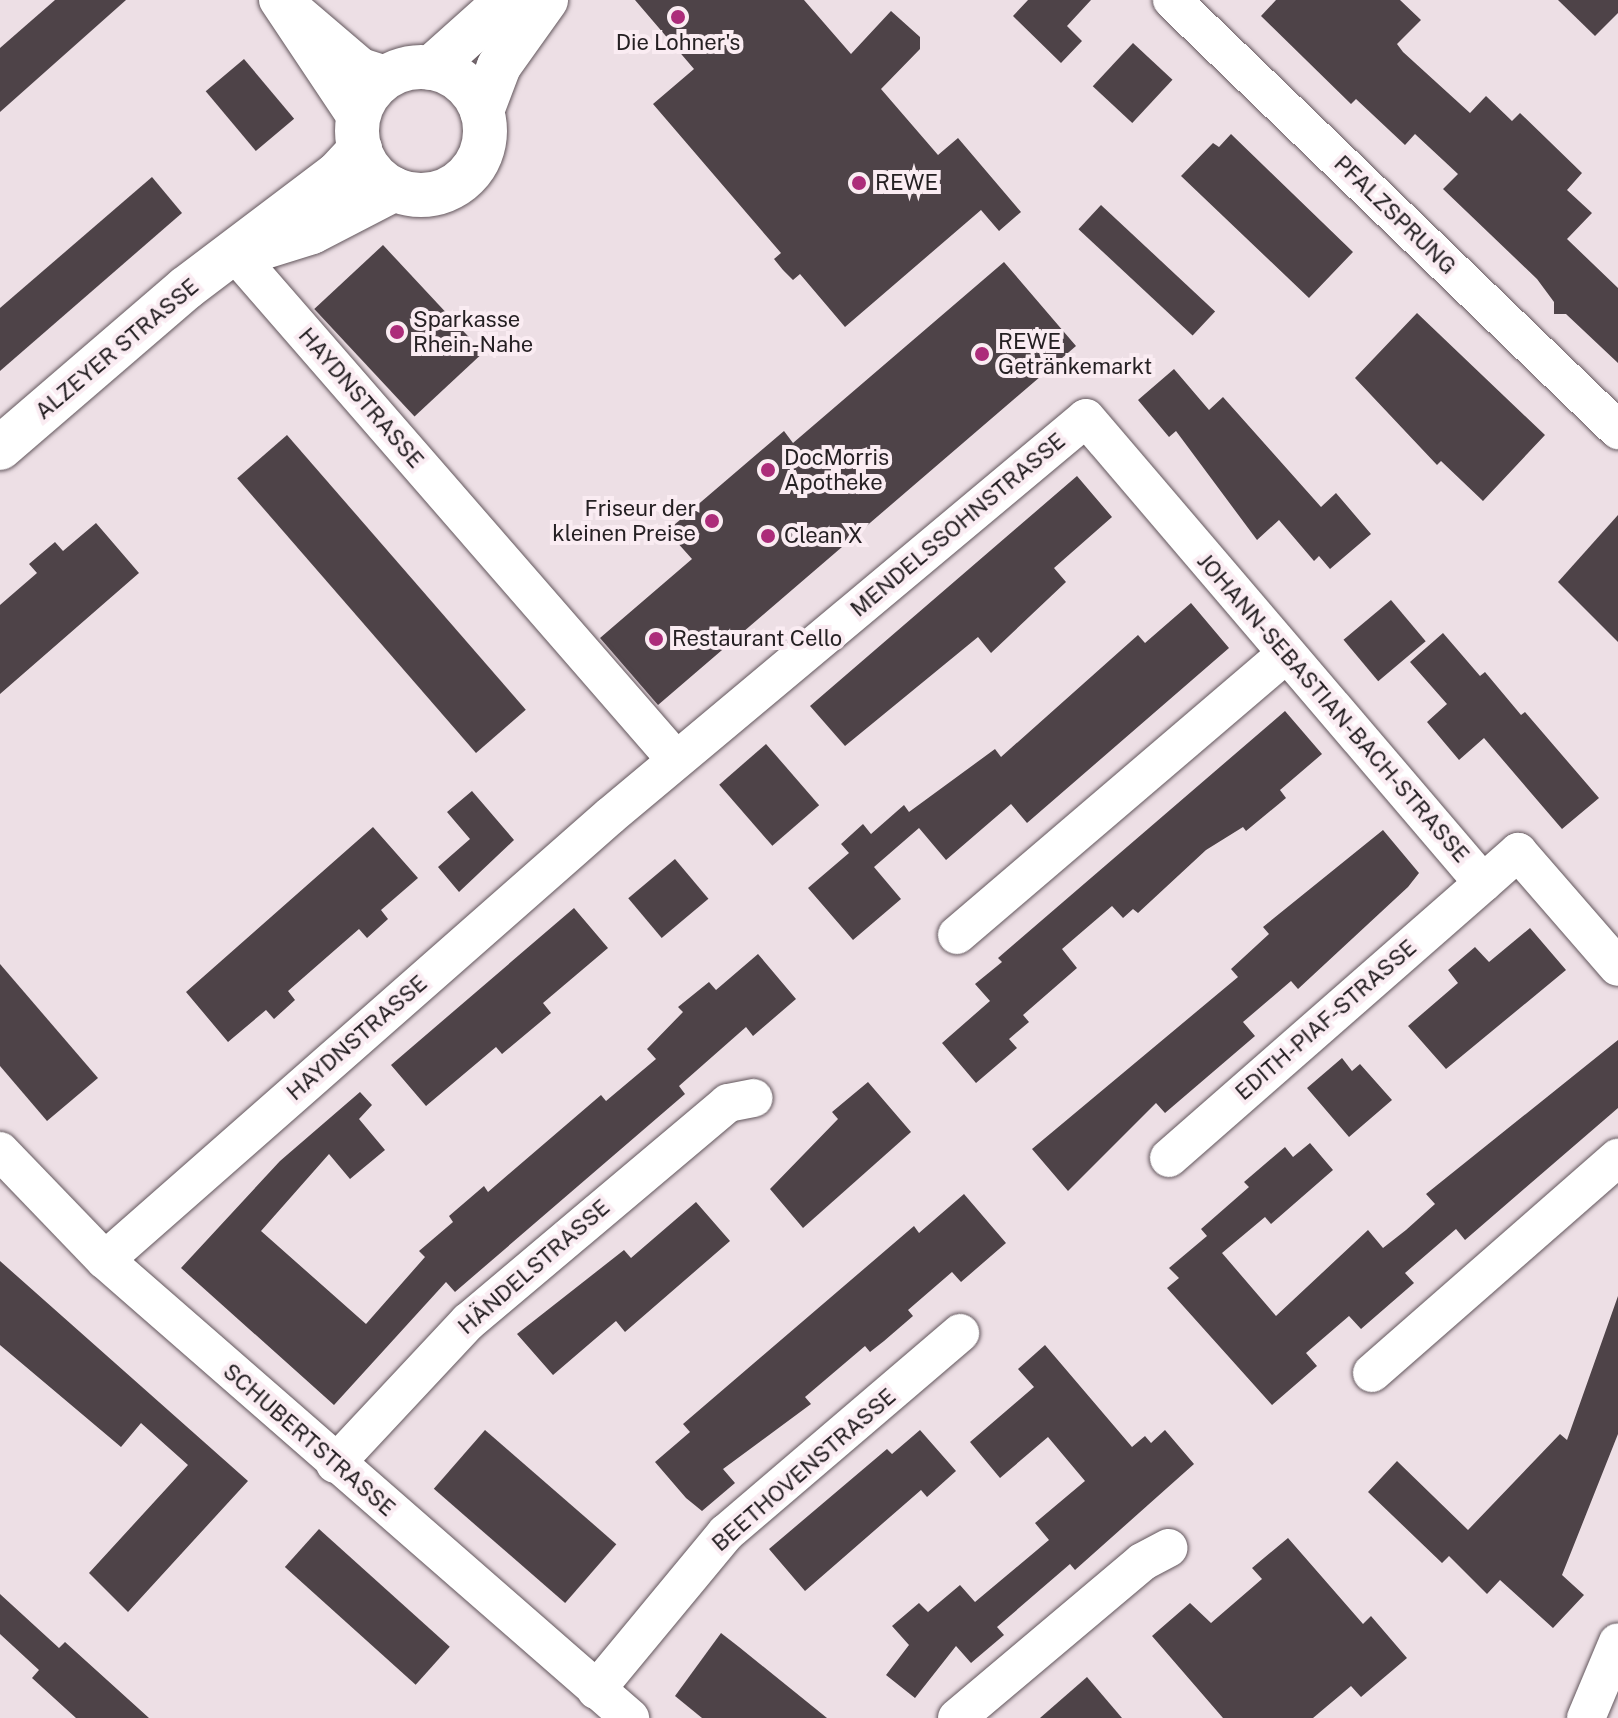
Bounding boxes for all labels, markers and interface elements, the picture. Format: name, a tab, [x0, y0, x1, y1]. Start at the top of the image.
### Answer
marker: Die Lohner's	[669, 8, 687, 26]
place label: Die Lohner's	[616, 30, 740, 56]
street label: PFALZSPRUNG	[1329, 150, 1461, 280]
place label: REWE	[875, 170, 938, 196]
marker: REWE	[850, 174, 868, 192]
street label: ALZEYER STRASSE	[30, 273, 204, 425]
place label: Sparkasse Rhein-Nahe	[413, 306, 533, 358]
street label: HAYDNSTRASSE	[293, 323, 429, 473]
marker: Sparkasse Rhein-Nahe	[388, 323, 406, 341]
place label: REWE Getränkemarkt	[998, 328, 1152, 380]
marker: REWE Getränkemarkt	[973, 345, 991, 363]
street label: MENDELSSOHNSTRASSE	[845, 428, 1071, 622]
place label: DocMorris Apotheke	[784, 444, 889, 496]
marker: DocMorris Apotheke	[759, 461, 777, 479]
place label: Friseur der kleinen Preise	[552, 495, 696, 546]
marker: Friseur der kleinen Preise	[703, 512, 721, 530]
place label: Clean X	[784, 523, 863, 549]
marker: Clean X	[759, 527, 777, 545]
street label: JOHANN-SEBASTIAN-BACH-STRASSE	[1192, 548, 1474, 868]
place label: Restaurant Cello	[672, 626, 842, 652]
marker: Restaurant Cello	[647, 630, 665, 648]
street label: EDITH-PIAF-STRASSE	[1230, 934, 1422, 1106]
street label: HAYDNSTRASSE	[282, 970, 432, 1106]
street label: HÄNDELSTRASSE	[453, 1194, 615, 1340]
street label: SCHUBERTSTRASSE	[218, 1358, 400, 1522]
street label: BEETHOVENSTRASSE	[707, 1383, 901, 1557]

